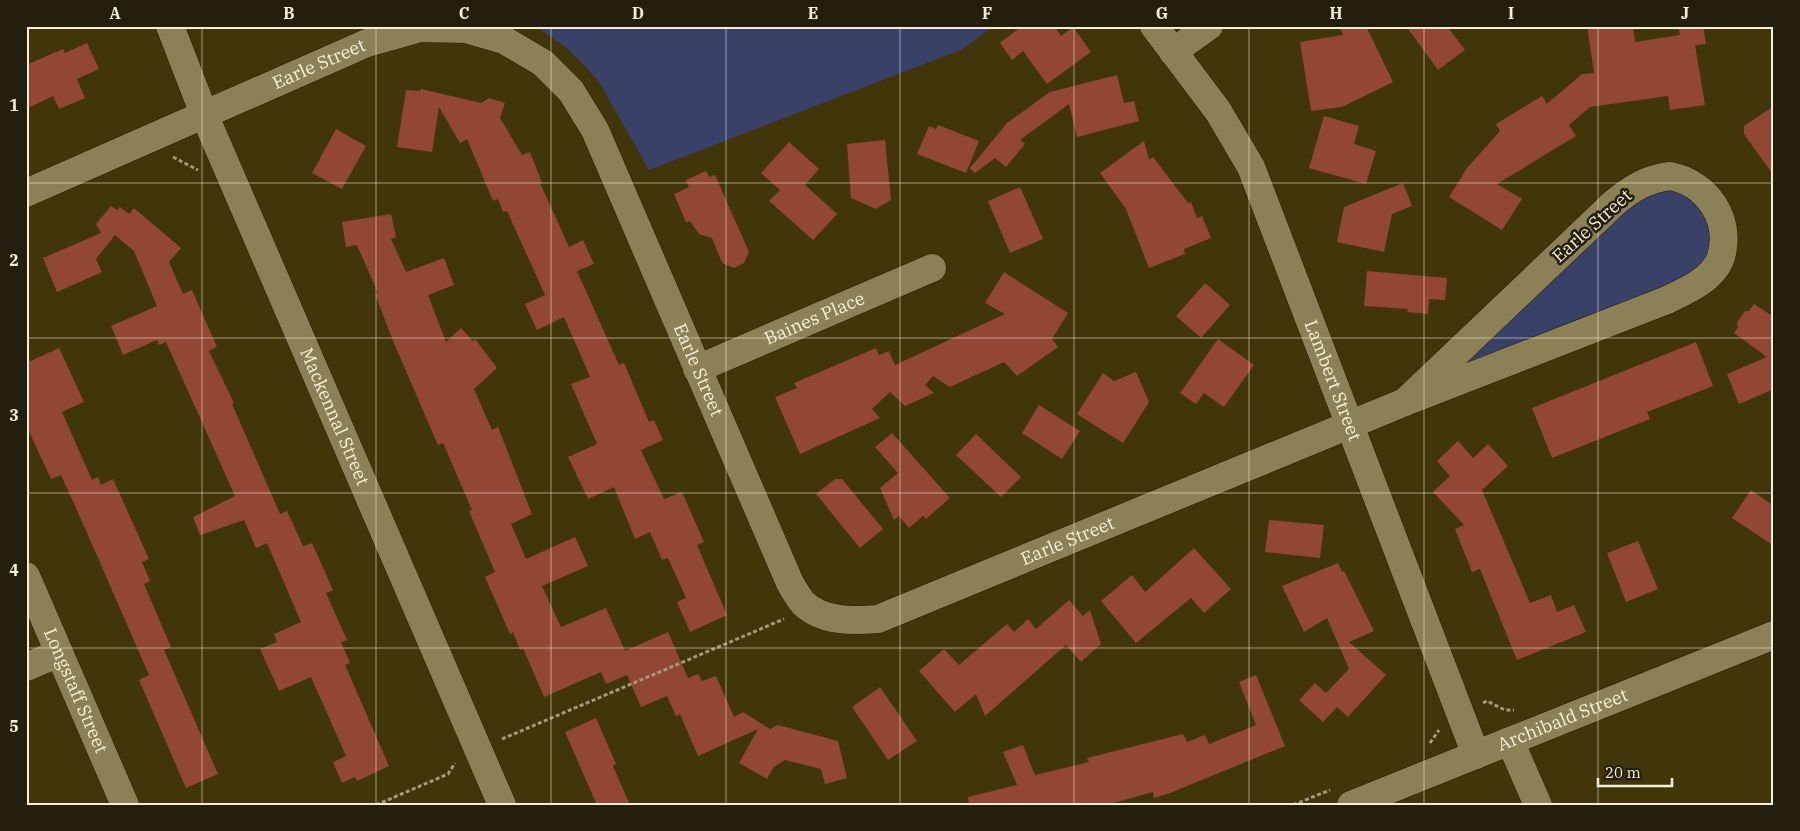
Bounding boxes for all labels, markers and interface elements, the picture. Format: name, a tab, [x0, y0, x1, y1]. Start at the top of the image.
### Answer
text: A	[109, 3, 121, 23]
text: B	[283, 3, 295, 23]
text: C	[459, 3, 469, 23]
text: D	[632, 3, 644, 23]
text: E	[808, 3, 818, 23]
text: F	[982, 3, 992, 23]
text: G	[1156, 3, 1168, 23]
text: H	[1330, 3, 1343, 23]
text: I	[1508, 3, 1514, 23]
text: J	[1681, 3, 1689, 23]
street label: Earle Street	[269, 33, 369, 94]
text: 1	[9, 95, 19, 115]
street label: Earle Street	[1547, 184, 1636, 267]
text: 2	[9, 250, 19, 270]
street label: Baines Place	[761, 286, 868, 350]
street label: Lambert Street	[1300, 317, 1367, 444]
street label: Earle Street	[669, 320, 729, 420]
street label: Mackennal Street	[295, 344, 375, 489]
text: 3	[9, 405, 19, 425]
street label: Earle Street	[1017, 511, 1118, 570]
text: 4	[9, 560, 19, 580]
street label: Longstaff Street	[39, 624, 113, 757]
street label: Archibald Street	[1494, 683, 1631, 756]
text: 5	[9, 716, 19, 736]
scale bar	[1598, 756, 1671, 788]
text: 20 m	[1605, 763, 1641, 782]

